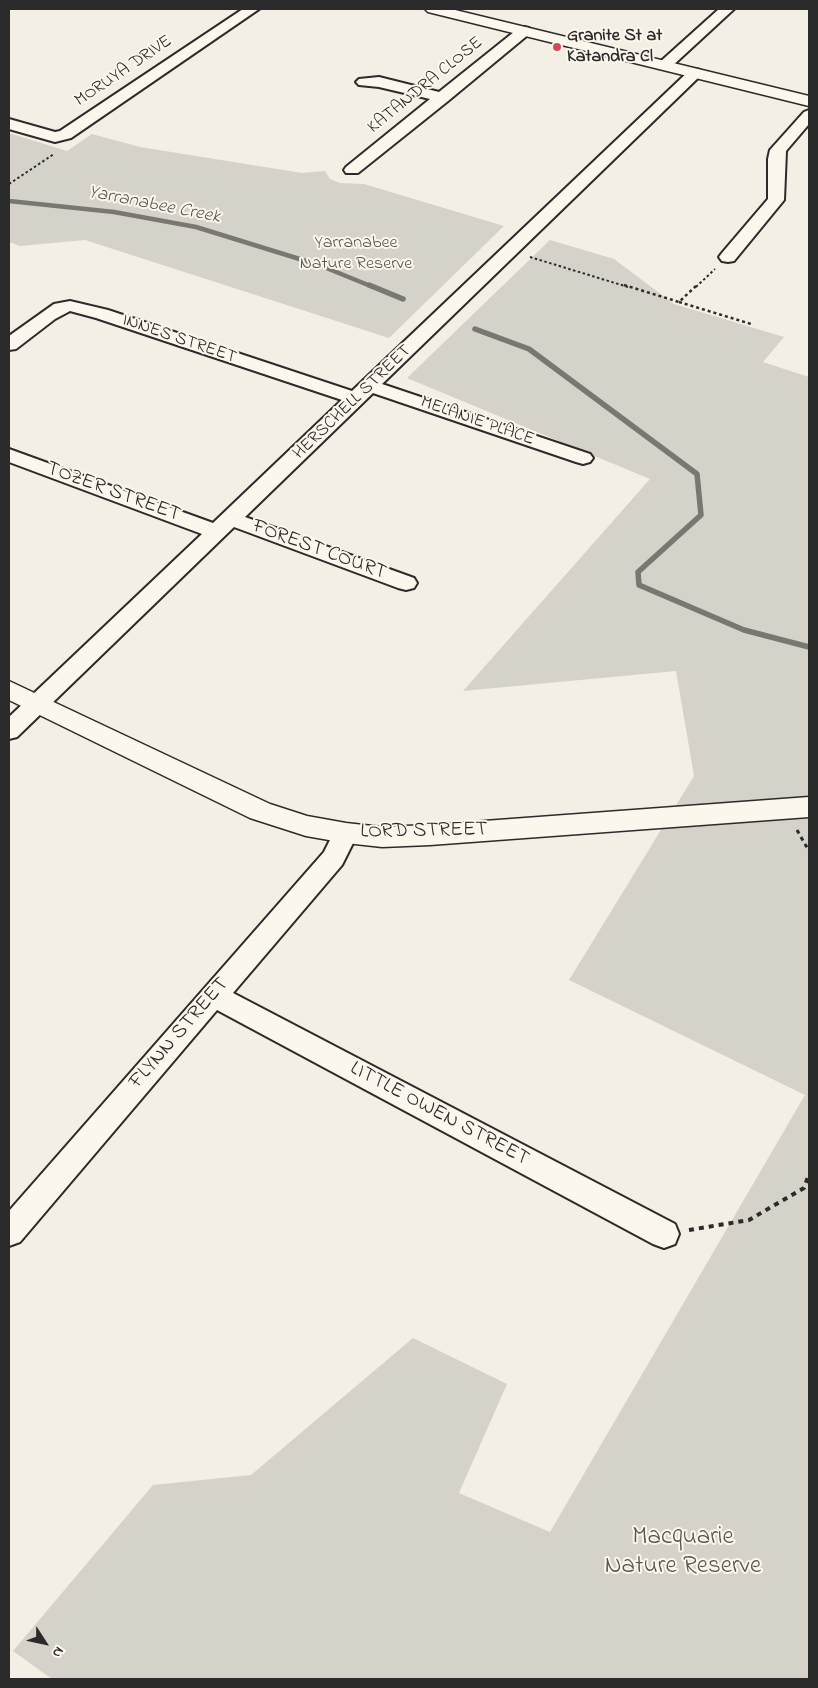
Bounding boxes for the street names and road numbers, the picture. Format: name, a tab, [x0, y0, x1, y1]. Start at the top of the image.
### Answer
street label: MORUYA DRIVE	[71, 32, 177, 112]
street label: KATANDRA CLOSE	[364, 33, 488, 139]
street label: INNES STREET	[119, 310, 239, 370]
street label: HERSCHELL STREET	[289, 341, 417, 465]
street label: MELANIE PLACE	[417, 392, 537, 452]
street label: TOZER STREET	[42, 457, 184, 529]
street label: FOREST COURT	[248, 515, 390, 587]
street label: LORD STREET	[360, 818, 488, 846]
street label: FLYNN STREET	[125, 973, 235, 1095]
street label: LITTLE OWEN STREET	[345, 1057, 533, 1173]

